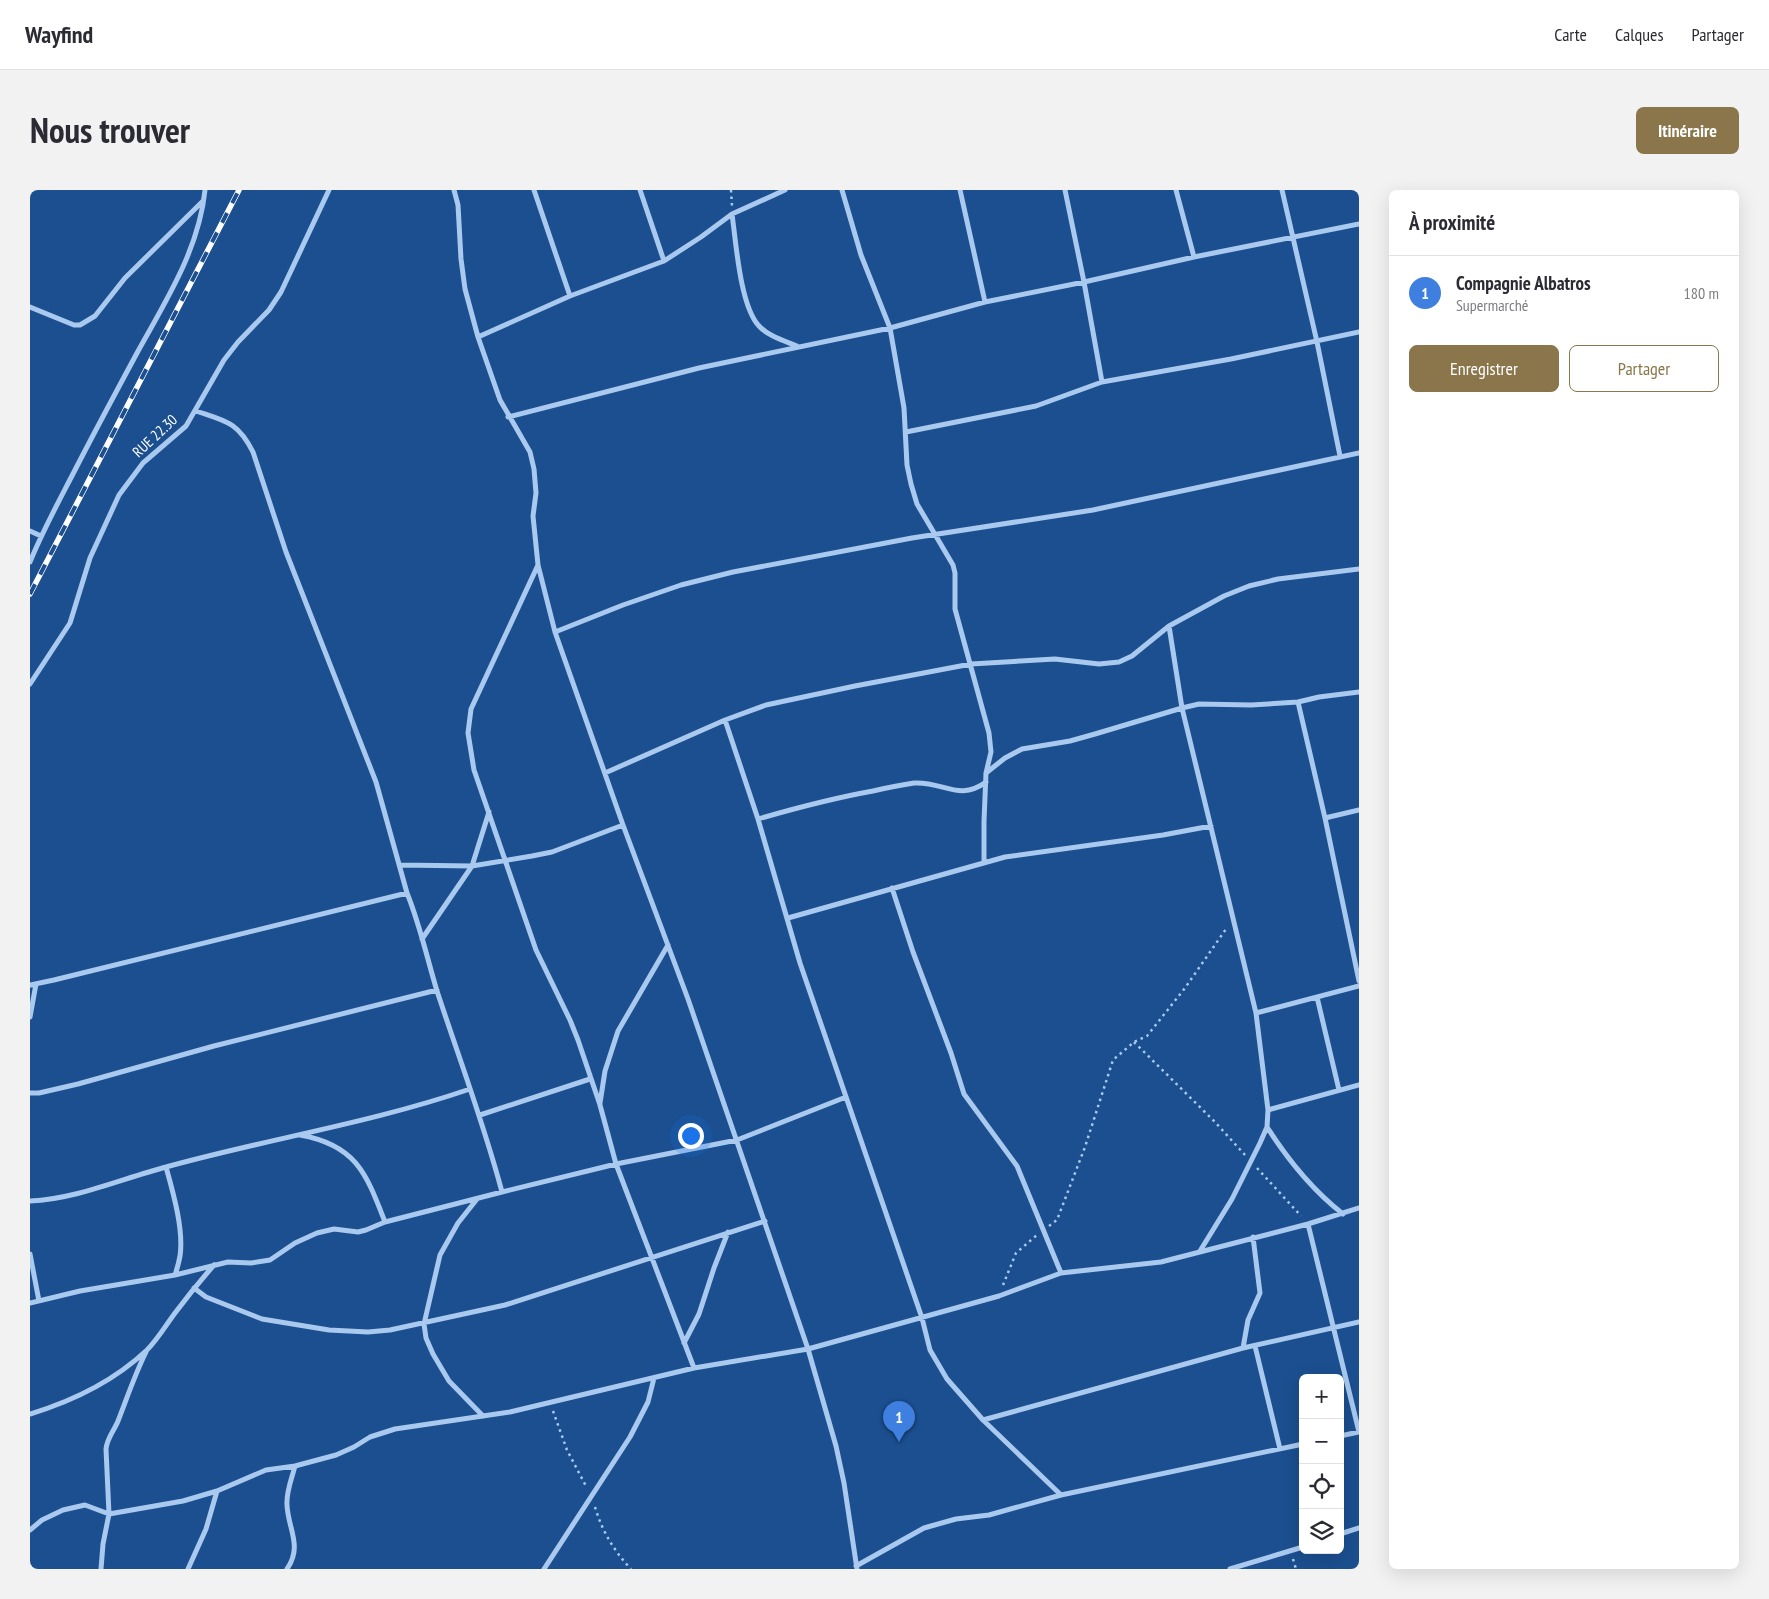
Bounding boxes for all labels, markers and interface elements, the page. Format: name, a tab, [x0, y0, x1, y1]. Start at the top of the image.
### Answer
text: Wayfind	[25, 19, 93, 50]
text: Carte	[1554, 23, 1587, 46]
text: Calques	[1615, 23, 1664, 46]
text: Partager	[1692, 23, 1744, 46]
text: Nous trouver	[30, 107, 190, 153]
button: Itinéraire	[1636, 107, 1739, 154]
text: À proximité	[1409, 209, 1495, 236]
text: Compagnie Albatros	[1456, 271, 1591, 295]
text: 1	[1421, 283, 1429, 303]
text: 180 m	[1684, 283, 1719, 303]
text: Supermarché	[1456, 295, 1528, 315]
button: Enregistrer	[1409, 345, 1559, 392]
button: Partager	[1569, 345, 1719, 392]
street label: RUE 22.30	[128, 410, 181, 461]
your location	[678, 1123, 704, 1149]
map controls	[1299, 1374, 1344, 1554]
button: +	[1299, 1374, 1344, 1419]
pin: 1	[883, 1401, 915, 1442]
button: −	[1299, 1419, 1344, 1464]
button: locate	[1299, 1464, 1344, 1509]
button: layers	[1299, 1509, 1344, 1554]

